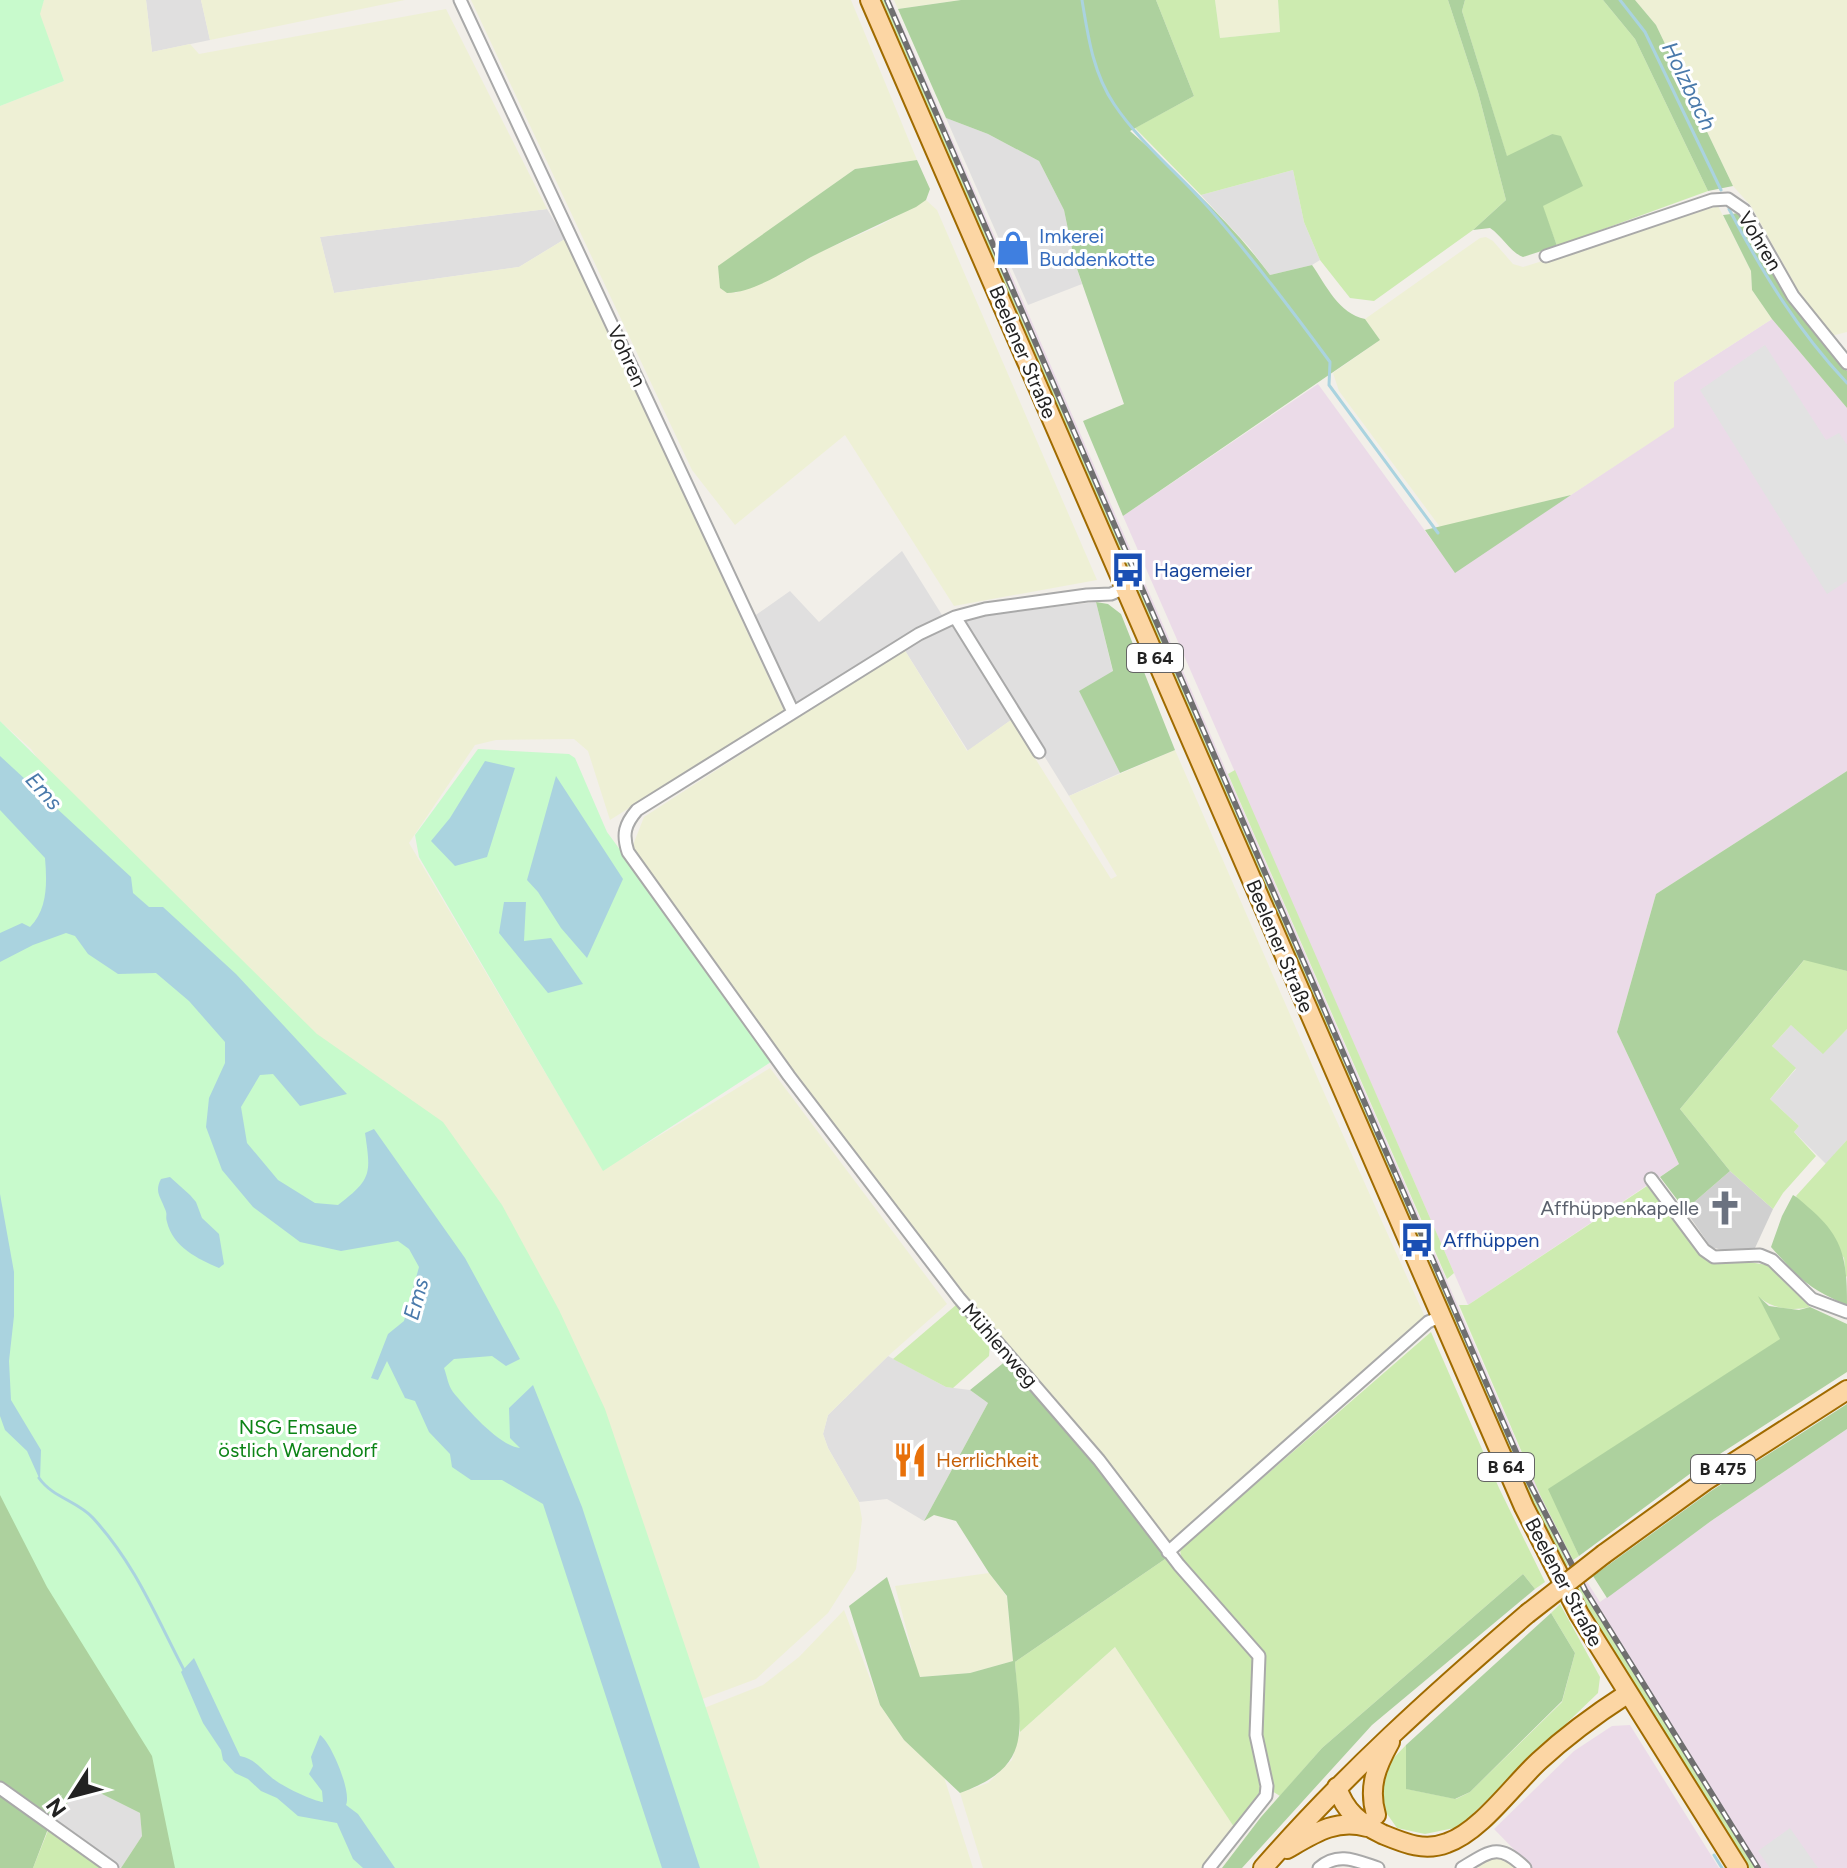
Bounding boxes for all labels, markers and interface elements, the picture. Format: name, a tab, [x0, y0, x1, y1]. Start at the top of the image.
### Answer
water label: Holzbach	[1656, 37, 1722, 135]
street label: Vohren	[1733, 207, 1787, 275]
place label: Imkerei Buddenkotte	[1039, 224, 1155, 271]
shop icon: Imkerei Buddenkotte	[994, 229, 1032, 267]
street label: Beelener Straße	[984, 282, 1062, 422]
street label: Vohren	[602, 322, 652, 390]
bus stop icon: Hagemeier	[1109, 551, 1147, 589]
place label: Hagemeier	[1154, 558, 1252, 582]
road number: B 64	[1127, 644, 1183, 672]
water label: Ems	[20, 766, 68, 816]
street label: Beelener Straße	[1241, 876, 1319, 1016]
church icon: Affhüppenkapelle	[1706, 1189, 1744, 1227]
place label: Affhüppenkapelle	[1541, 1196, 1699, 1220]
bus stop icon: Affhüppen	[1398, 1221, 1436, 1259]
place label: Affhüppen	[1443, 1228, 1539, 1252]
water label: Ems	[398, 1275, 434, 1323]
street label: Mühlenweg	[957, 1298, 1043, 1392]
park label: NSG Emsaue östlich Warendorf	[218, 1415, 378, 1462]
restaurant icon: Herrlichkeit	[891, 1441, 929, 1479]
place label: Herrlichkeit	[936, 1448, 1039, 1472]
road number: B 64	[1478, 1453, 1534, 1481]
road number: B 475	[1691, 1455, 1755, 1483]
street label: Beelener Straße	[1520, 1514, 1608, 1650]
north arrow	[32, 1756, 112, 1836]
text: N	[40, 1793, 72, 1822]

